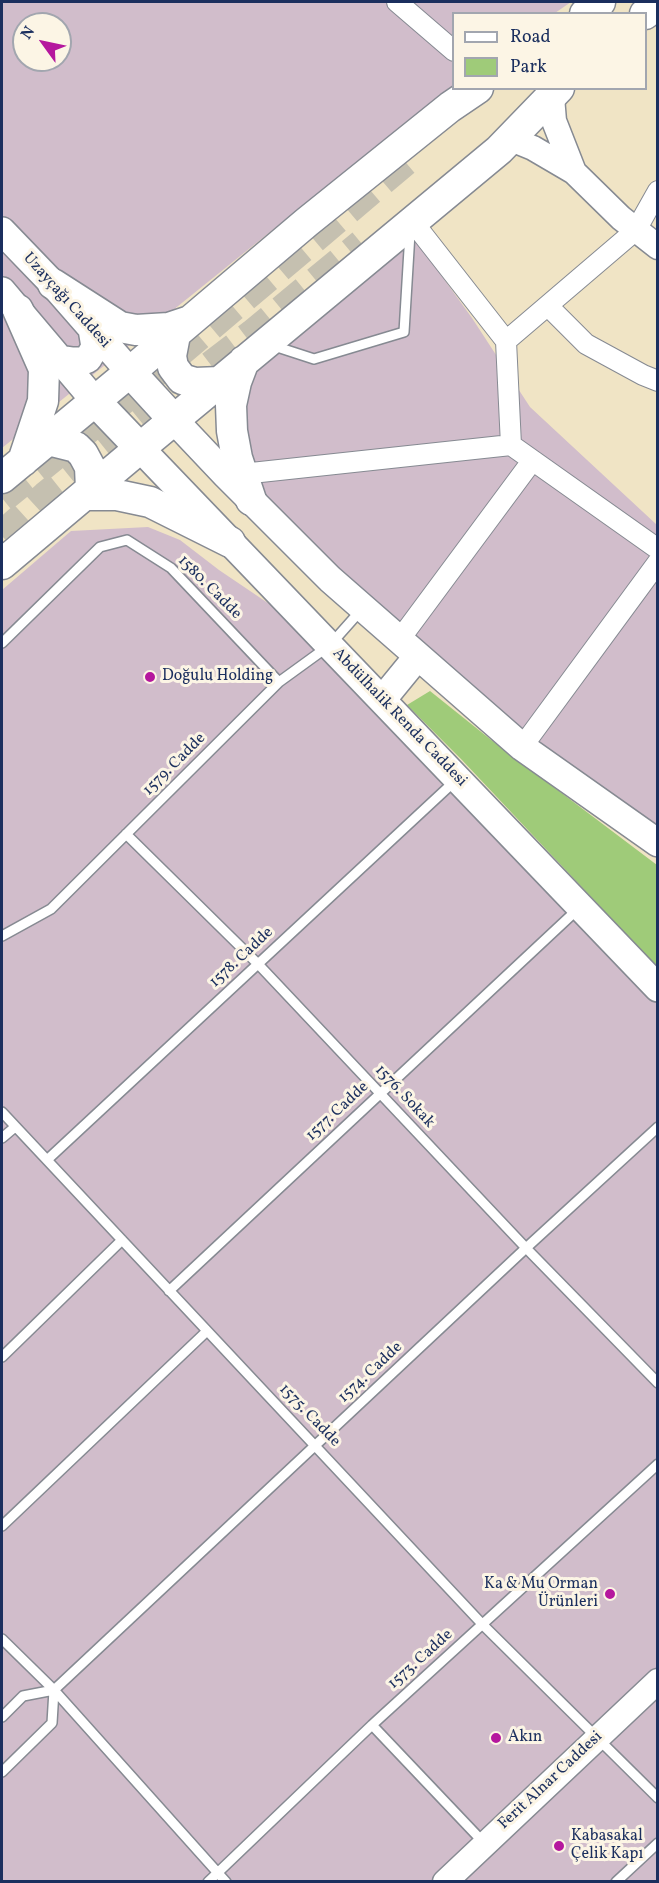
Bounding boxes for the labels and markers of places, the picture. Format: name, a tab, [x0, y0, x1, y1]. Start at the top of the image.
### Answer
place label: Doğulu Holding	[162, 667, 273, 687]
marker: Doğulu Holding	[143, 670, 157, 684]
place label: Ka & Mu Orman Ürünleri	[484, 1575, 598, 1613]
marker: Ka & Mu Orman Ürünleri	[603, 1587, 617, 1601]
place label: Akın	[508, 1728, 542, 1748]
marker: Akın	[489, 1731, 503, 1745]
place label: Kabasakal Çelik Kapı	[571, 1827, 643, 1865]
marker: Kabasakal Çelik Kapı	[552, 1839, 566, 1853]

